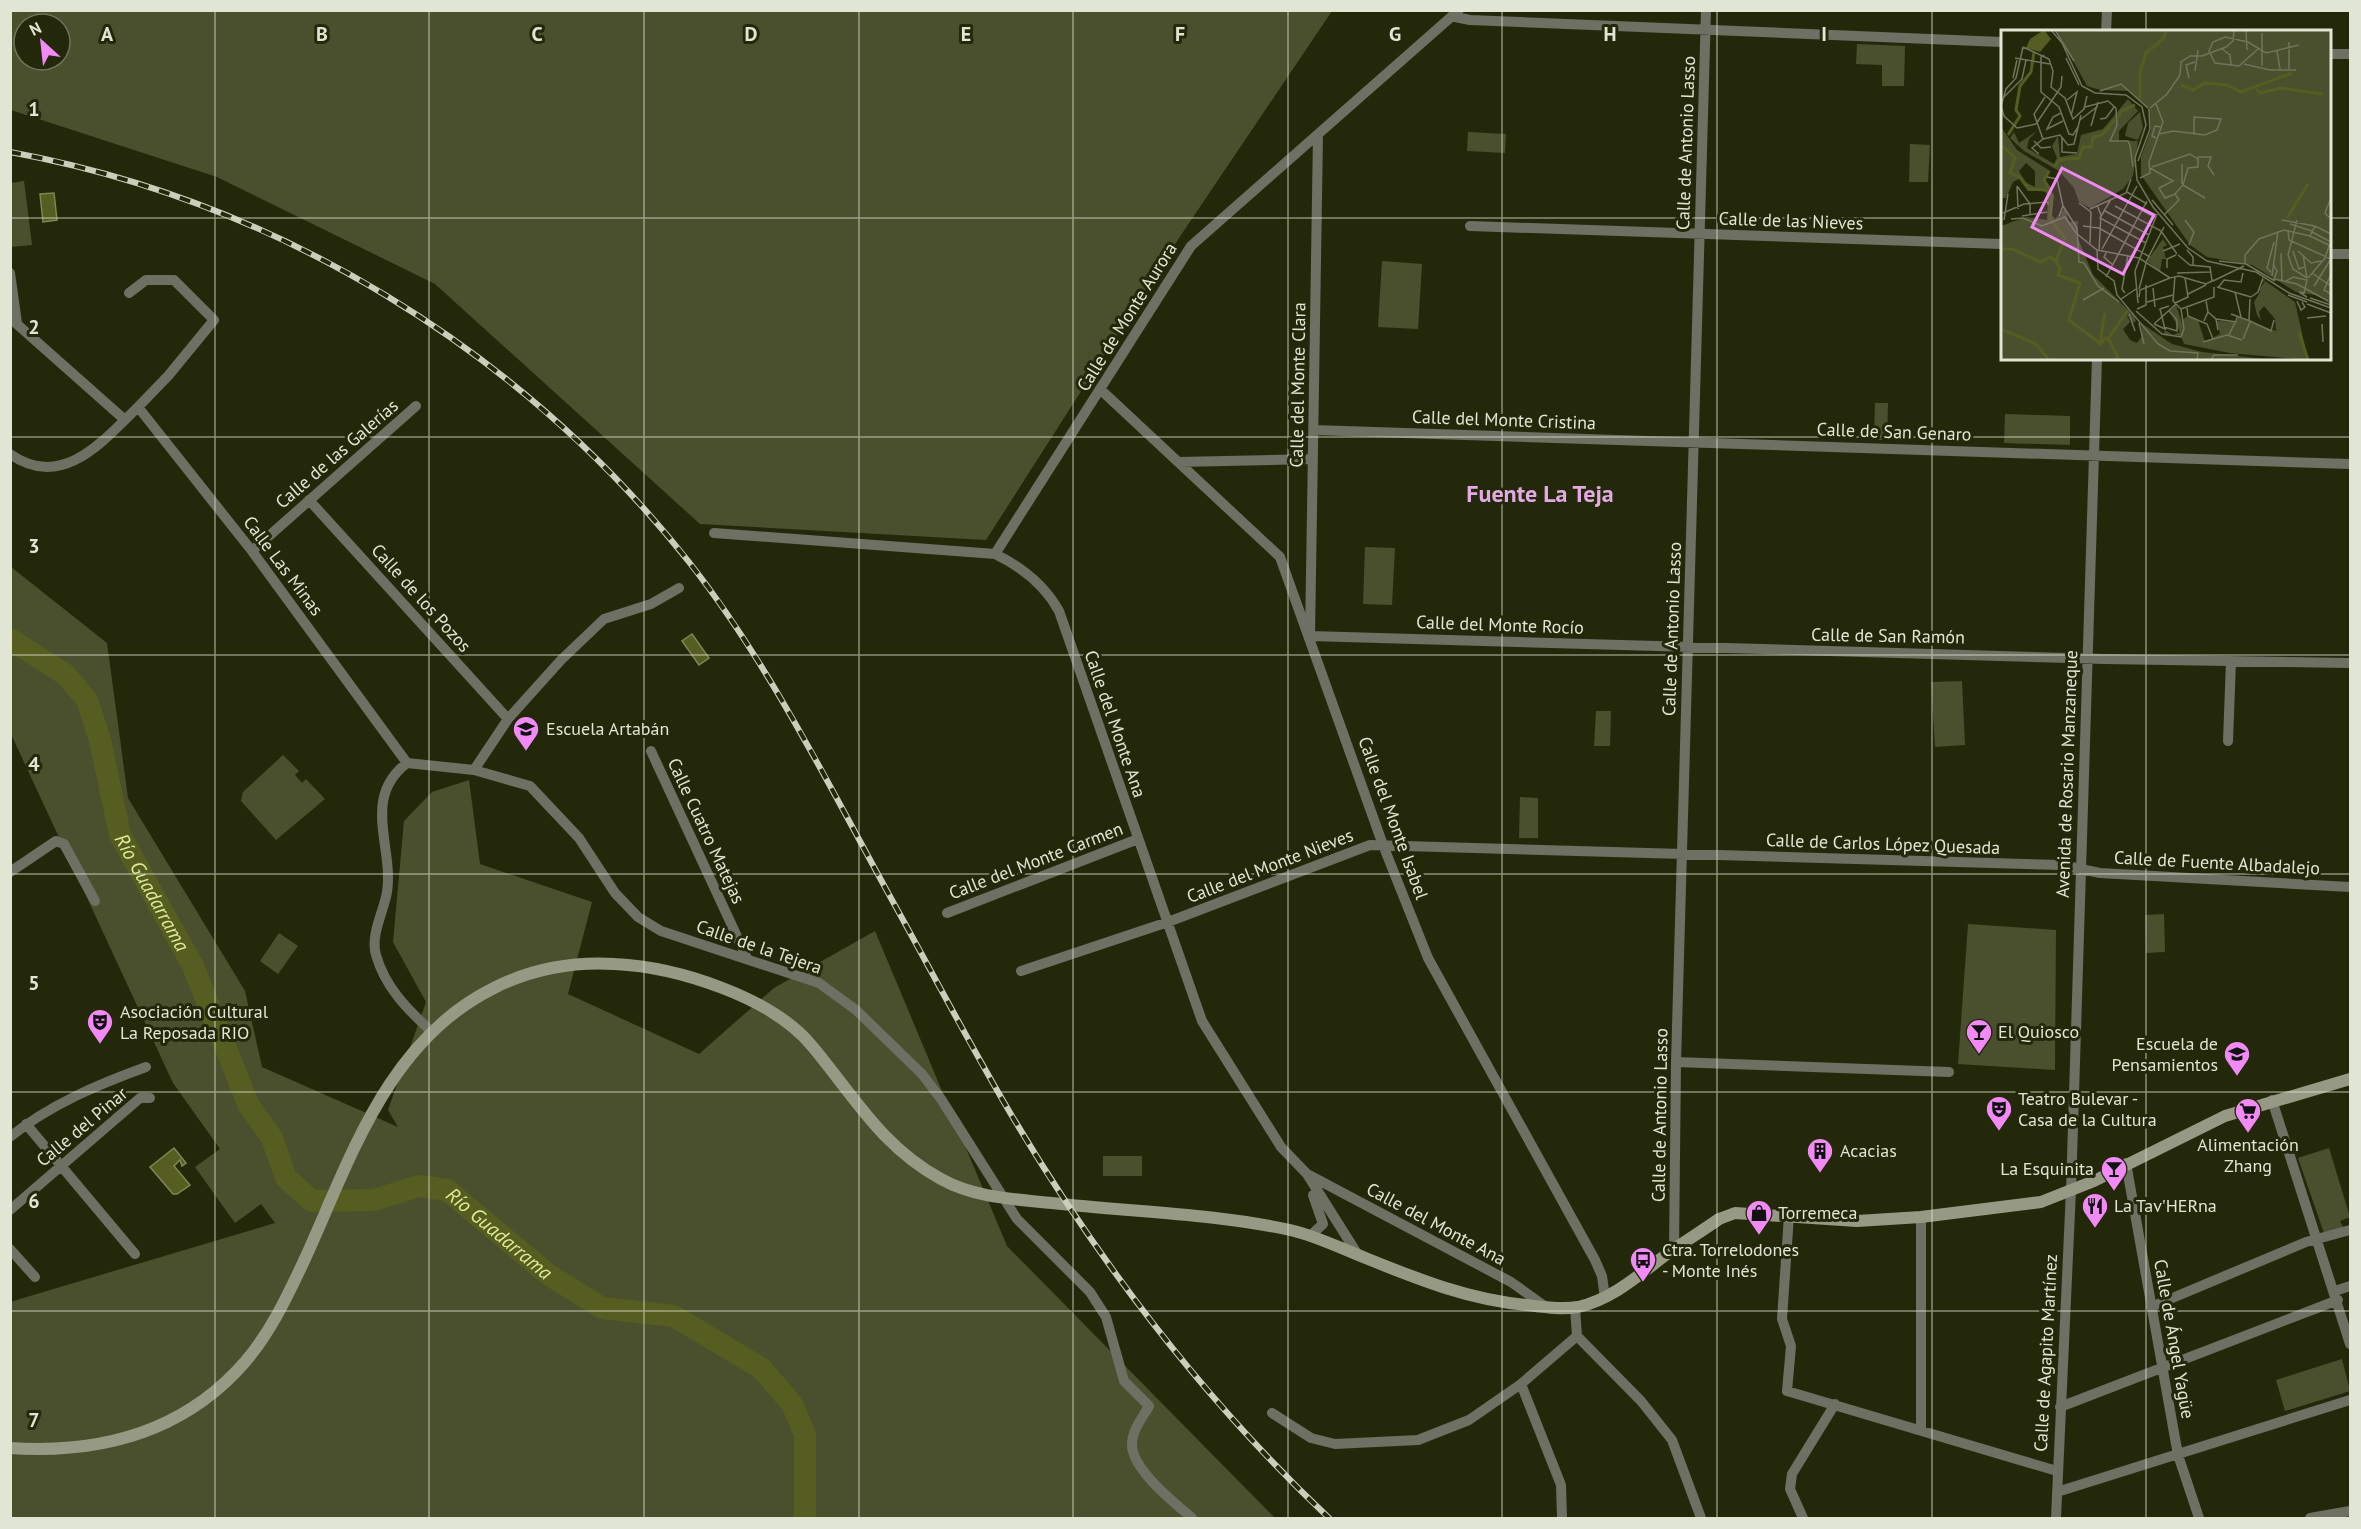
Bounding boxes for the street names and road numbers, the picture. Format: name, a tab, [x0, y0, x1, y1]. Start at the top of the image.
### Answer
street label: Calle de Antonio Lasso	[1671, 56, 1700, 230]
street label: Calle de las Nieves	[1718, 206, 1864, 235]
street label: Calle de Monte Aurora	[1071, 238, 1182, 395]
street label: Calle del Monte Clara	[1285, 302, 1310, 468]
street label: Calle de las Galerías	[271, 394, 403, 513]
street label: Calle del Monte Cristina	[1412, 405, 1596, 434]
street label: Calle de San Genaro	[1816, 417, 1972, 446]
street label: Calle Las Minas	[238, 511, 328, 620]
street label: Calle de los Pozos	[367, 539, 476, 657]
street label: Calle de Antonio Lasso	[1657, 542, 1686, 716]
street label: Calle del Monte Rocío	[1416, 610, 1584, 639]
street label: Calle de San Ramón	[1811, 623, 1965, 648]
street label: Calle del Monte Ana	[1079, 647, 1152, 801]
street label: Avenida de Rosario Manzaneque	[2051, 650, 2082, 898]
street label: Calle del Monte Isabel	[1353, 733, 1434, 903]
street label: Calle Cuatro Matejas	[663, 754, 750, 907]
street label: Calle del Monte Carmen	[946, 817, 1126, 904]
street label: Calle del Monte Nieves	[1183, 823, 1356, 908]
street label: Calle de Carlos López Quesada	[1765, 828, 2001, 859]
street label: Calle de Fuente Albadalejo	[2113, 846, 2321, 879]
street label: Calle de la Tejera	[693, 914, 825, 979]
street label: Calle de Antonio Lasso	[1646, 1028, 1673, 1202]
street label: Calle del Pinar	[31, 1082, 132, 1171]
street label: Calle del Monte Ana	[1363, 1177, 1510, 1270]
street label: Calle de Agapito Martínez	[2029, 1254, 2062, 1452]
street label: Calle de Ángel Yagüe	[2149, 1257, 2200, 1420]

